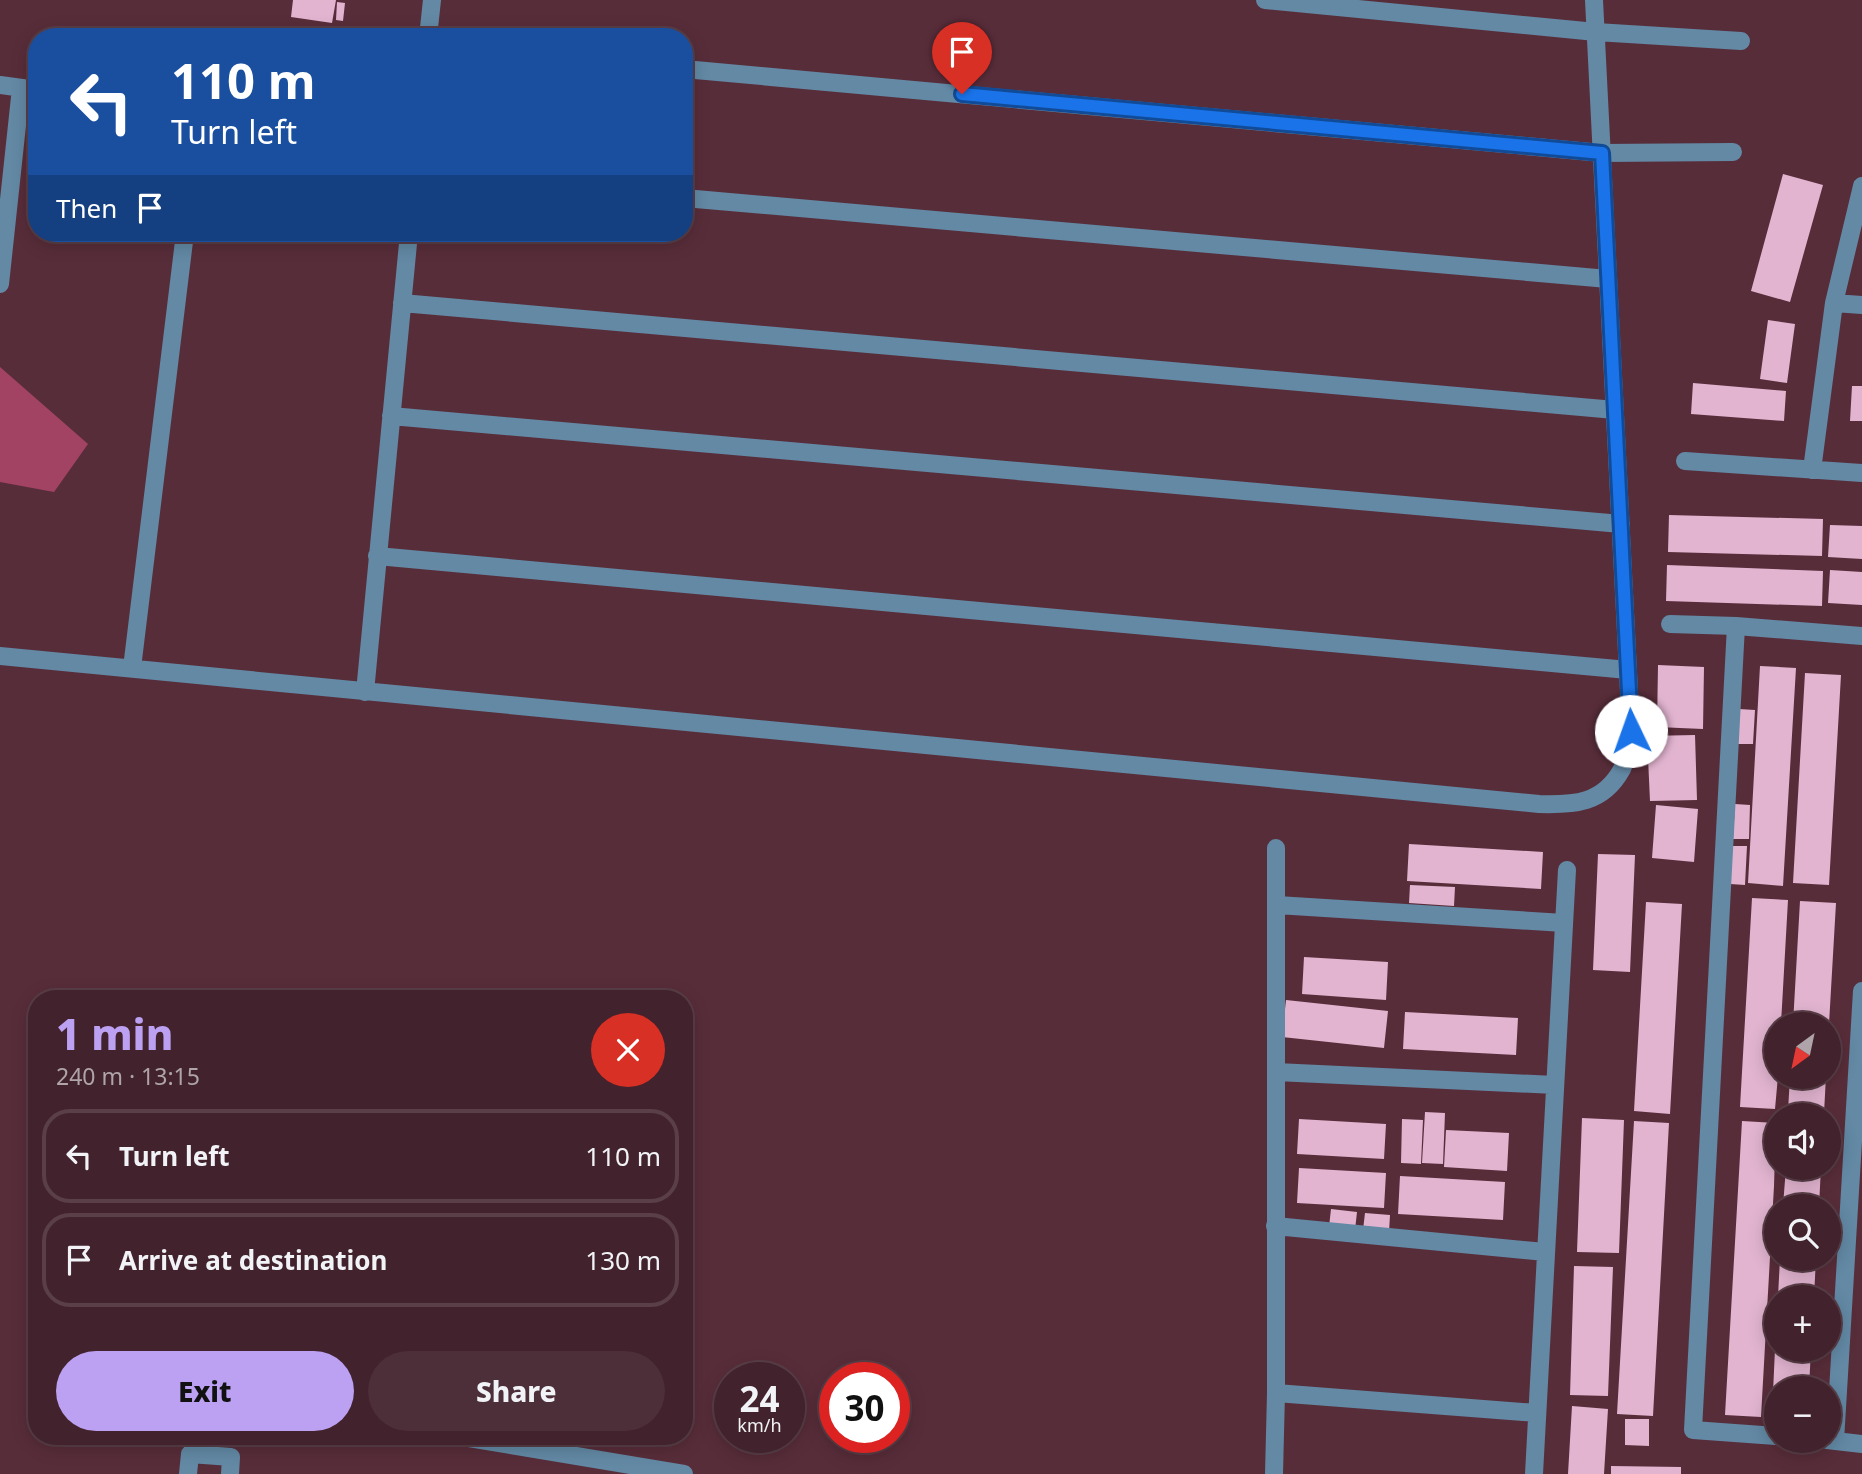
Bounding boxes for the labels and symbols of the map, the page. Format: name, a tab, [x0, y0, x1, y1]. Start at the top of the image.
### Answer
pin	[932, 22, 992, 94]
position arrow	[1594, 694, 1668, 768]
north arrow	[1764, 1012, 1841, 1088]
speed limit sign: 30	[819, 1362, 910, 1453]

